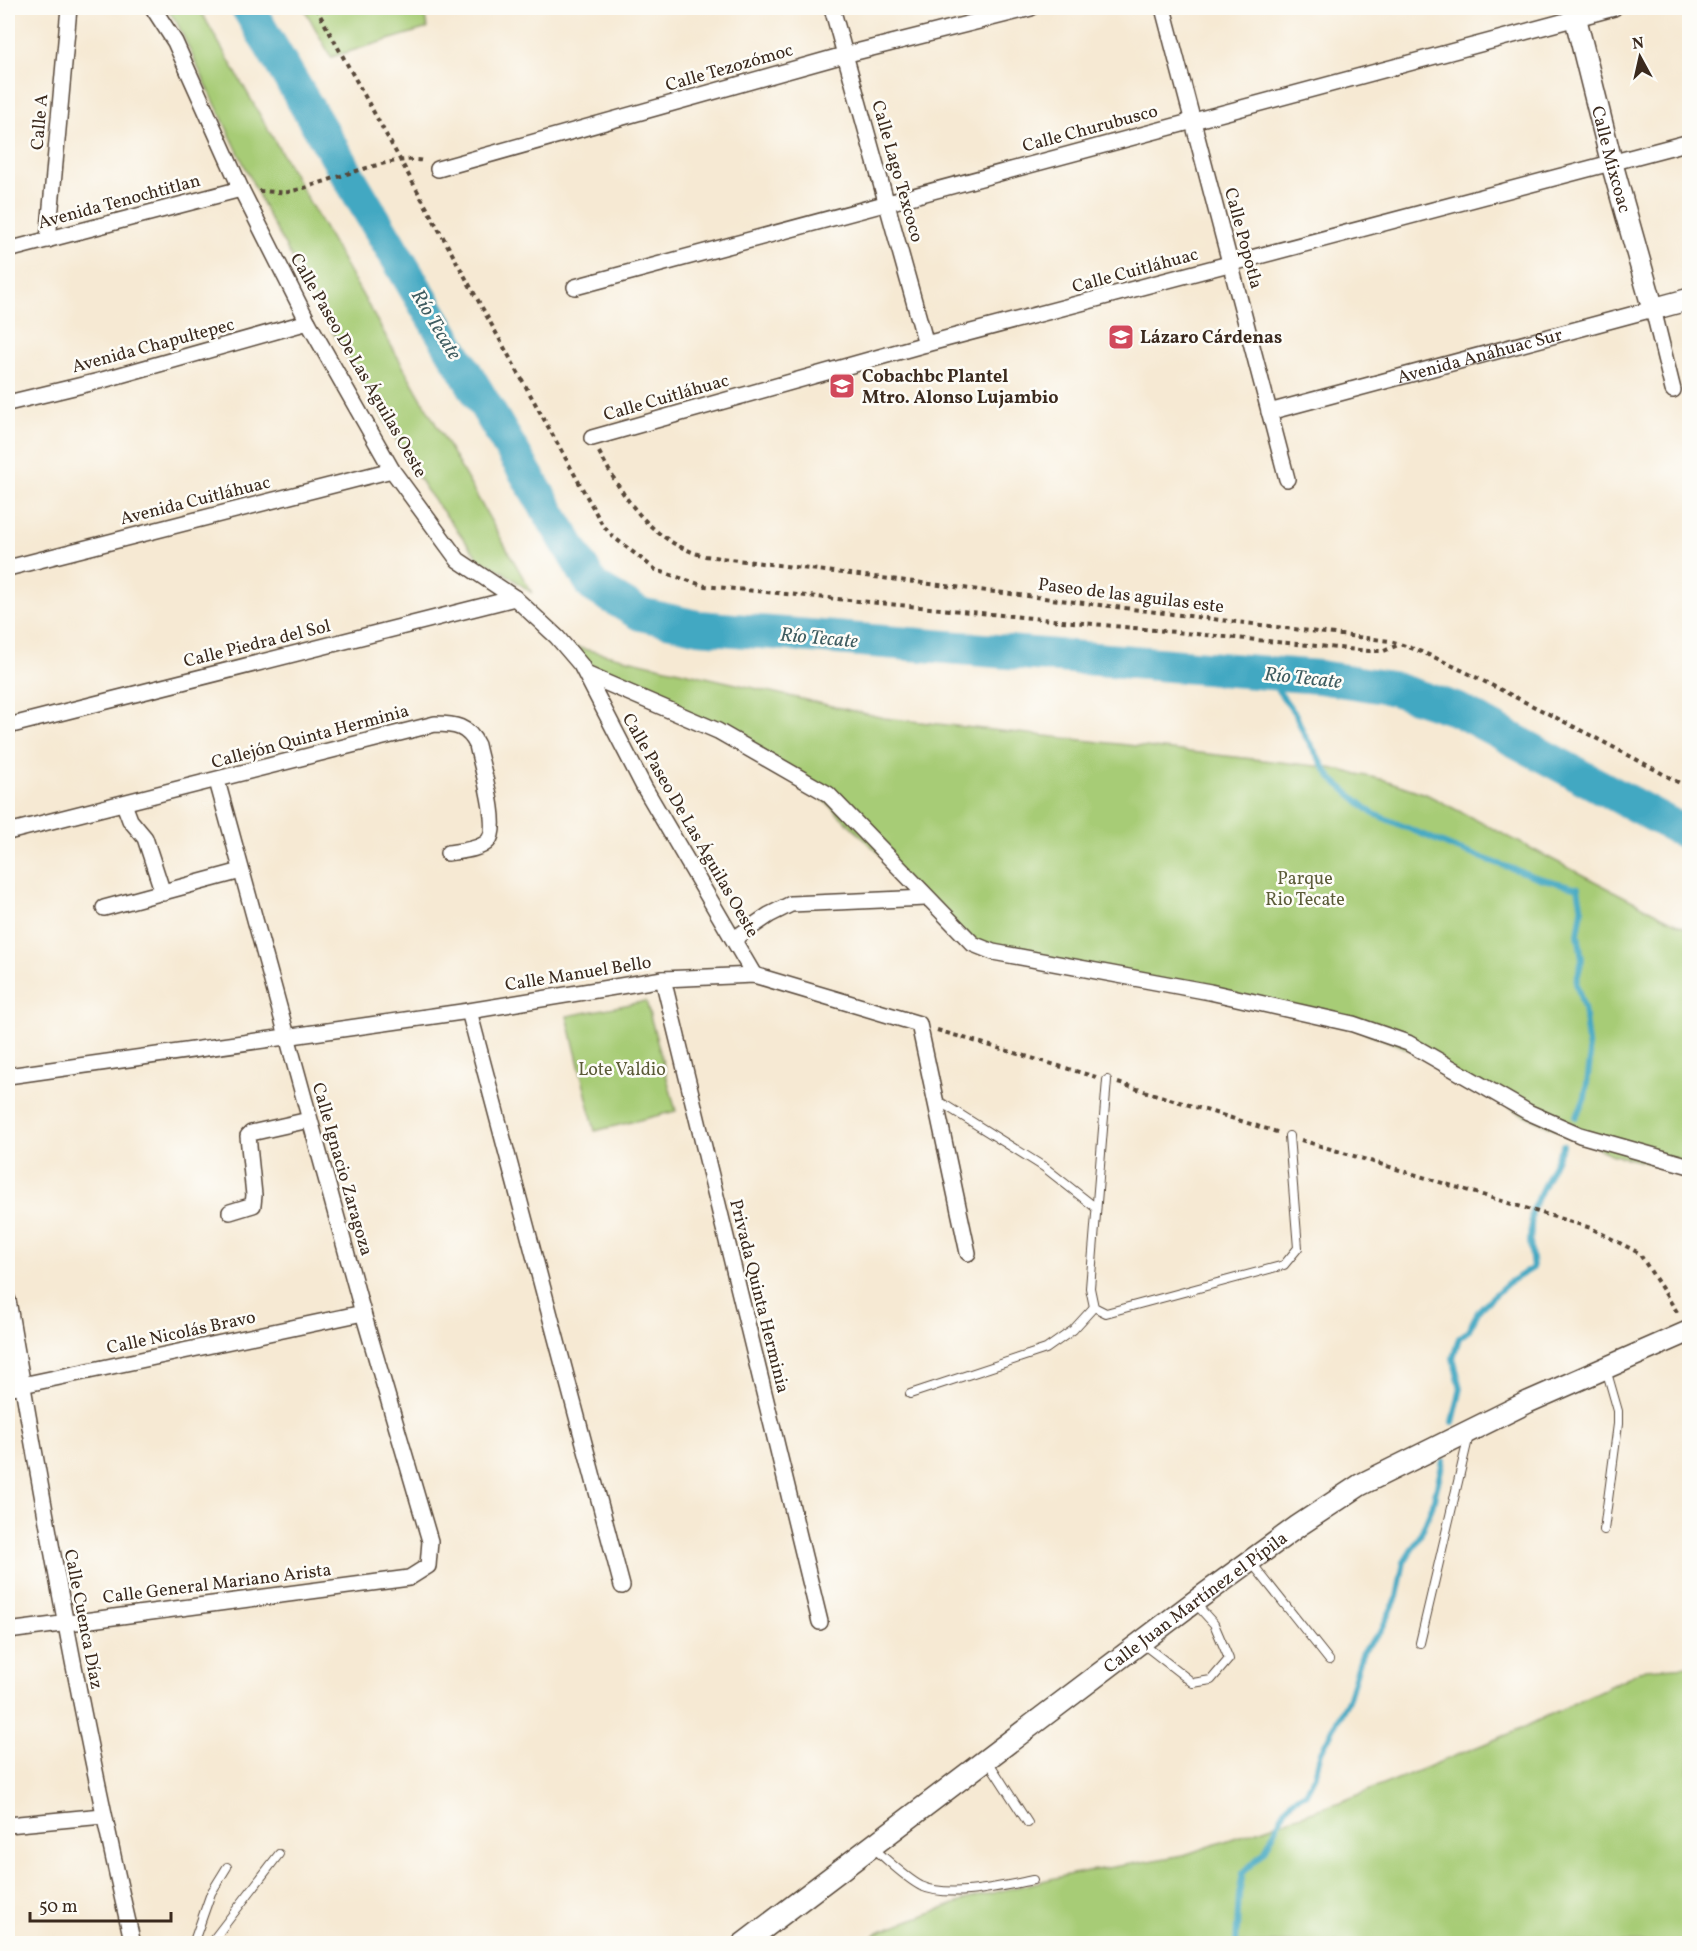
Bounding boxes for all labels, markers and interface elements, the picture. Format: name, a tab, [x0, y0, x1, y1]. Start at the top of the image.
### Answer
north arrow	[1610, 27, 1670, 87]
text: N	[1631, 32, 1646, 56]
street label: Calle Tezozómoc	[663, 38, 796, 99]
street label: Calle A	[26, 93, 55, 151]
street label: Calle Lago Texcoco	[864, 98, 929, 245]
street label: Calle Churubusco	[1020, 99, 1161, 160]
street label: Calle Mixcoac	[1584, 104, 1636, 216]
street label: Avenida Tenochtitlan	[35, 169, 204, 236]
street label: Calle Popotla	[1217, 185, 1268, 292]
street label: Calle Cuitláhuac	[1070, 243, 1201, 300]
street label: Calle Paseo De Las Águilas Oeste	[283, 249, 432, 483]
water label: Río Tecate	[403, 284, 468, 366]
street label: Avenida Chapultepec	[69, 313, 237, 380]
school or university icon: Lázaro Cárdenas	[1106, 322, 1136, 352]
street label: Avenida Anáhuac Sur	[1395, 323, 1566, 391]
place label: Lázaro Cárdenas	[1140, 326, 1282, 351]
place label: Cobachbc Plantel Mtro. Alonso Lujambio	[862, 365, 1058, 411]
street label: Calle Cuitláhuac	[601, 369, 732, 428]
school or university icon: Cobachbc Plantel Mtro. Alonso Lujambio	[827, 371, 857, 401]
street label: Avenida Cuitláhuac	[118, 471, 273, 532]
street label: Paseo de las aguilas este	[1036, 573, 1225, 620]
street label: Calle Piedra del Sol	[181, 614, 333, 675]
water label: Río Tecate	[779, 622, 860, 656]
water label: Río Tecate	[1263, 661, 1344, 697]
street label: Callejón Quinta Herminia	[209, 699, 412, 776]
street label: Calle Paseo De Las Águilas Oeste	[615, 709, 764, 943]
park label: Parque Rio Tecate	[1265, 867, 1345, 913]
street label: Calle Manuel Bello	[503, 951, 653, 998]
park label: Lote Valdio	[578, 1058, 666, 1083]
street label: Calle Ignacio Zaragoza	[305, 1080, 378, 1259]
street label: Privada Quinta Herminia	[722, 1197, 795, 1396]
street label: Calle Nicolás Bravo	[105, 1305, 258, 1361]
street label: Calle Juan Martínez el Pípila	[1099, 1527, 1293, 1680]
street label: Calle Cuenca Díaz	[57, 1547, 108, 1691]
street label: Calle General Mariano Arista	[101, 1558, 333, 1611]
scale bar	[30, 1885, 171, 1923]
text: 50 m	[39, 1895, 78, 1920]

